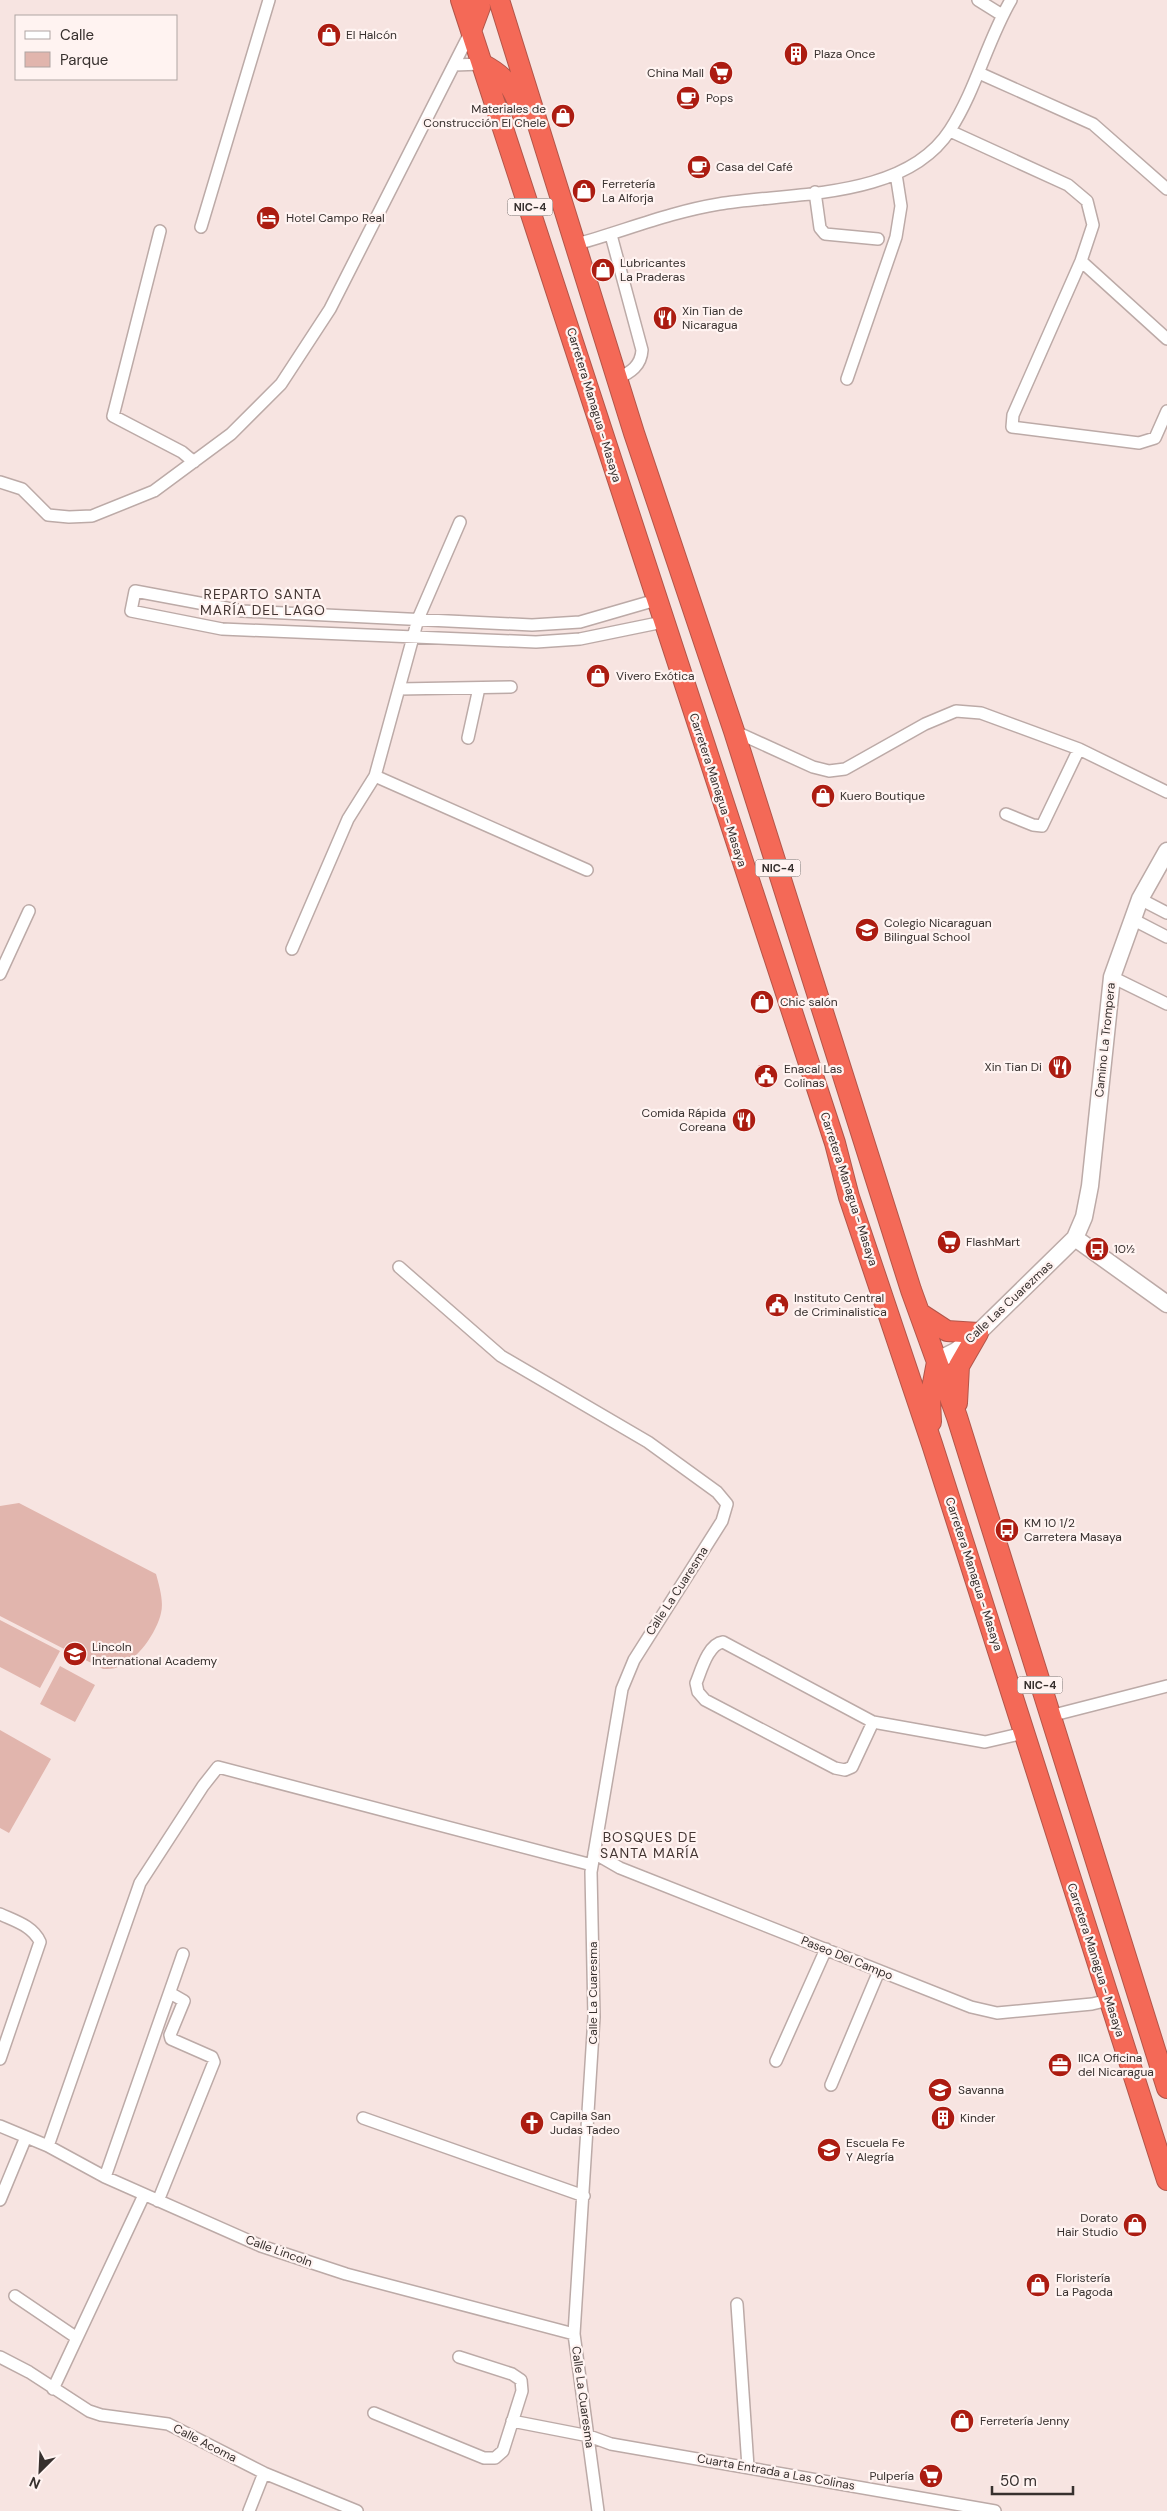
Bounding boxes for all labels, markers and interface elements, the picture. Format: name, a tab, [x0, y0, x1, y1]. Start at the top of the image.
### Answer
legend	[15, 15, 178, 80]
shop icon: El Halcón	[316, 22, 342, 48]
text: Calle	[60, 25, 94, 45]
place label: El Halcón	[346, 27, 397, 43]
building icon: Plaza Once	[783, 41, 809, 67]
place label: Plaza Once	[814, 46, 875, 62]
text: Parque	[60, 50, 108, 70]
supermarket icon: China Mall	[708, 60, 734, 86]
place label: China Mall	[647, 65, 704, 81]
cafe icon: Pops	[675, 85, 701, 111]
place label: Pops	[706, 90, 733, 106]
place label: Materiales de Construcción El Chele	[423, 101, 546, 131]
shop icon: Materiales de Construcción El Chele	[550, 103, 576, 129]
cafe icon: Casa del Café	[686, 154, 712, 180]
place label: Casa del Café	[716, 159, 793, 175]
place label: Ferretería La Alforja	[602, 176, 655, 206]
shop icon: Ferretería La Alforja	[571, 178, 597, 204]
road number: NIC-4	[508, 198, 552, 216]
hotel icon: Hotel Campo Real	[255, 205, 281, 231]
place label: Hotel Campo Real	[286, 210, 385, 226]
place label: Lubricantes La Praderas	[620, 255, 686, 285]
shop icon: Lubricantes La Praderas	[590, 257, 616, 283]
place label: Xin Tian de Nicaragua	[682, 303, 743, 333]
restaurant icon: Xin Tian de Nicaragua	[652, 305, 678, 331]
street label: Carretera Managua - Masaya	[563, 326, 625, 484]
district label: REPARTO SANTA MARÍA DEL LAGO	[200, 585, 326, 619]
shop icon: Vivero Exótica	[585, 663, 611, 689]
place label: Vivero Exótica	[616, 668, 695, 684]
street label: Carretera Managua - Masaya	[686, 711, 750, 869]
shop icon: Kuero Boutique	[810, 783, 836, 809]
place label: Kuero Boutique	[840, 788, 925, 804]
road number: NIC-4	[756, 860, 800, 876]
place label: Colegio Nicaraguan Bilingual School	[884, 915, 992, 945]
school or university icon: Colegio Nicaraguan Bilingual School	[854, 917, 880, 943]
street label: Camino La Trompera	[1091, 982, 1119, 1098]
shop icon: Chic salón	[749, 989, 775, 1015]
place label: Chic salón	[780, 994, 838, 1010]
restaurant icon: Xin Tian Di	[1047, 1054, 1073, 1080]
place label: Xin Tian Di	[984, 1059, 1042, 1075]
place label: Enacal Las Colinas	[784, 1061, 842, 1091]
public building icon: Enacal Las Colinas	[753, 1063, 779, 1089]
place label: Comida Rápida Coreana	[642, 1105, 726, 1135]
restaurant icon: Comida Rápida Coreana	[731, 1107, 757, 1133]
street label: Carretera Managua - Masaya	[817, 1110, 881, 1268]
supermarket icon: FlashMart	[936, 1229, 962, 1255]
place label: FlashMart	[966, 1234, 1021, 1250]
bus stop icon: 10½	[1084, 1236, 1110, 1262]
place label: 10½	[1114, 1241, 1135, 1257]
street label: Calle Las Cuarezmas	[962, 1257, 1056, 1347]
place label: Instituto Central de Criminalistica	[794, 1290, 887, 1320]
public building icon: Instituto Central de Criminalistica	[764, 1292, 790, 1318]
street label: Carretera Managua - Masaya	[942, 1495, 1006, 1653]
place label: KM 10 1/2 Carretera Masaya	[1024, 1515, 1122, 1545]
bus stop icon: KM 10 1/2 Carretera Masaya	[994, 1517, 1020, 1543]
street label: Calle La Cuaresma	[642, 1544, 712, 1638]
place label: Lincoln International Academy	[92, 1639, 218, 1669]
school or university icon: Lincoln International Academy	[62, 1641, 88, 1667]
road number: NIC-4	[1018, 1676, 1062, 1694]
district label: BOSQUES DE SANTA MARÍA	[600, 1828, 700, 1862]
street label: Carretera Managua - Masaya	[1064, 1881, 1128, 2039]
street label: Paseo Del Campo	[799, 1932, 895, 1984]
street label: Calle La Cuaresma	[585, 1942, 601, 2044]
place label: IICA Oficina del Nicaragua	[1078, 2050, 1154, 2080]
office icon: IICA Oficina del Nicaragua	[1047, 2052, 1073, 2078]
school or university icon: Savanna	[927, 2077, 953, 2103]
place label: Savanna	[958, 2082, 1004, 2098]
building icon: Kinder	[930, 2105, 956, 2131]
place label: Capilla San Judas Tadeo	[550, 2108, 620, 2138]
church icon: Capilla San Judas Tadeo	[519, 2110, 545, 2136]
place label: Kinder	[960, 2110, 996, 2126]
place label: Escuela Fe Y Alegría	[846, 2135, 905, 2165]
school or university icon: Escuela Fe Y Alegría	[816, 2137, 842, 2163]
place label: Dorato Hair Studio	[1057, 2210, 1118, 2240]
shop icon: Dorato Hair Studio	[1122, 2212, 1148, 2238]
street label: Calle Lincoln	[243, 2231, 315, 2271]
place label: Floristería La Pagoda	[1056, 2270, 1113, 2300]
shop icon: Floristería La Pagoda	[1025, 2272, 1051, 2298]
street label: Calle La Cuaresma	[568, 2345, 598, 2449]
shop icon: Ferretería Jenny	[949, 2408, 975, 2434]
place label: Ferretería Jenny	[980, 2413, 1070, 2429]
street label: Calle Acoma	[170, 2420, 240, 2466]
north arrow	[15, 2446, 65, 2496]
street label: Cuarta Entrada a Las Colinas	[696, 2450, 856, 2494]
supermarket icon: Pulpería	[918, 2463, 944, 2489]
scale bar	[992, 2464, 1073, 2496]
place label: Pulpería	[870, 2468, 914, 2484]
text: 50 m	[1000, 2471, 1037, 2491]
text: N	[26, 2473, 43, 2493]

